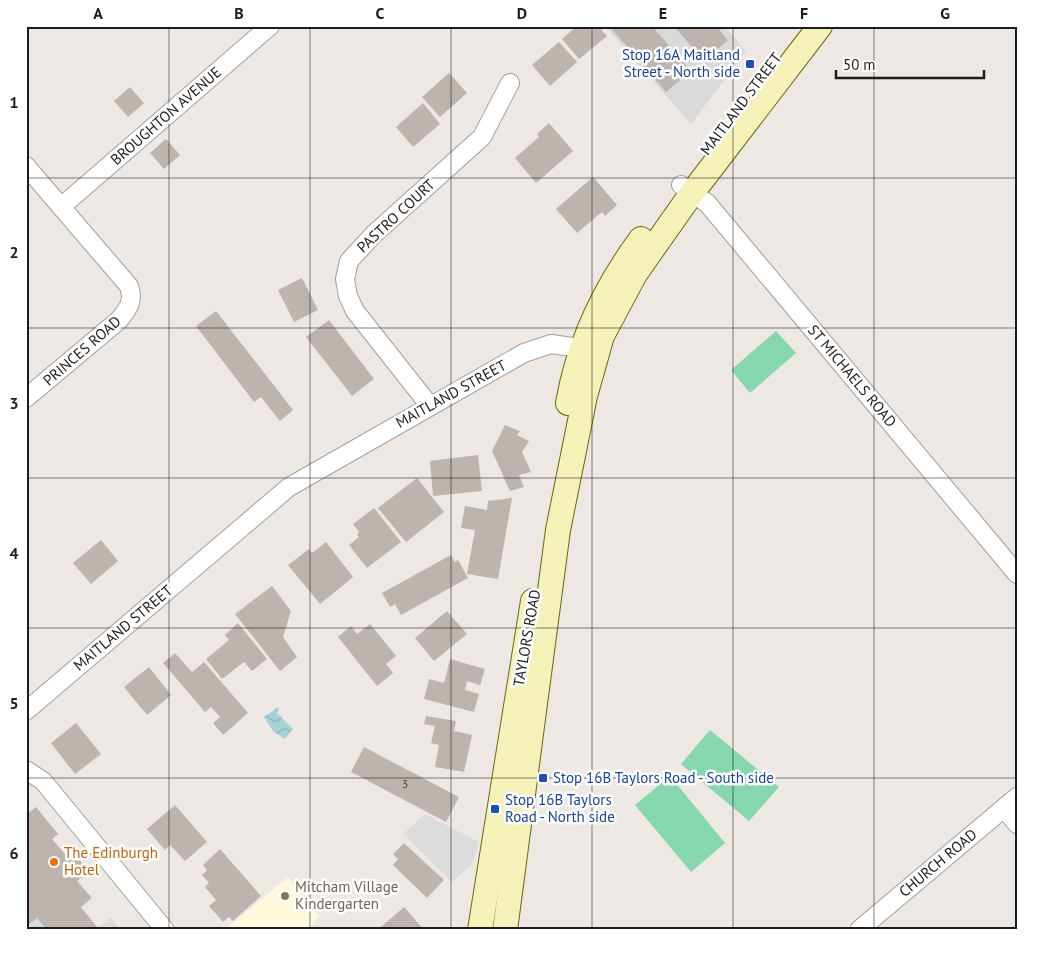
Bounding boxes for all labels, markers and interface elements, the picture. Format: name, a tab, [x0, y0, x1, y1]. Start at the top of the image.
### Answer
text: A	[93, 3, 103, 23]
text: B	[234, 3, 244, 23]
text: C	[376, 3, 385, 23]
text: D	[517, 3, 527, 23]
text: E	[659, 3, 667, 23]
text: F	[800, 3, 808, 23]
text: G	[940, 3, 950, 23]
place label: Stop 16A Maitland Street - North side	[622, 45, 740, 81]
street label: MAITLAND STREET	[696, 48, 786, 159]
scale bar	[836, 48, 983, 80]
text: 50 m	[843, 55, 876, 74]
marker: Stop 16A Maitland Street - North side	[744, 58, 756, 70]
street label: BROUGHTON AVENUE	[106, 62, 225, 169]
text: 1	[9, 92, 19, 112]
street label: PASTRO COURT	[353, 174, 439, 257]
text: 2	[9, 242, 19, 262]
street label: PRINCES ROAD	[39, 312, 125, 390]
street label: ST MICHAELS ROAD	[804, 321, 901, 431]
street label: MAITLAND STREET	[392, 355, 510, 432]
text: 3	[9, 393, 19, 413]
text: 4	[9, 543, 19, 563]
street label: MAITLAND STREET	[69, 580, 177, 675]
street label: TAYLORS ROAD	[509, 588, 544, 688]
text: 5	[9, 693, 19, 713]
place label: Stop 16B Taylors Road - South side	[553, 768, 774, 787]
marker: Stop 16B Taylors Road - South side	[537, 772, 549, 784]
house number: 3	[402, 776, 408, 791]
place label: Stop 16B Taylors Road - North side	[505, 790, 615, 826]
marker: Stop 16B Taylors Road - North side	[489, 803, 501, 815]
street label: CHURCH ROAD	[895, 824, 981, 901]
text: 6	[9, 843, 19, 863]
place label: The Edinburgh Hotel	[64, 843, 158, 879]
marker: The Edinburgh Hotel	[48, 856, 60, 868]
place label: Mitcham Village Kindergarten	[295, 877, 398, 913]
marker: Mitcham Village Kindergarten	[279, 890, 291, 902]

